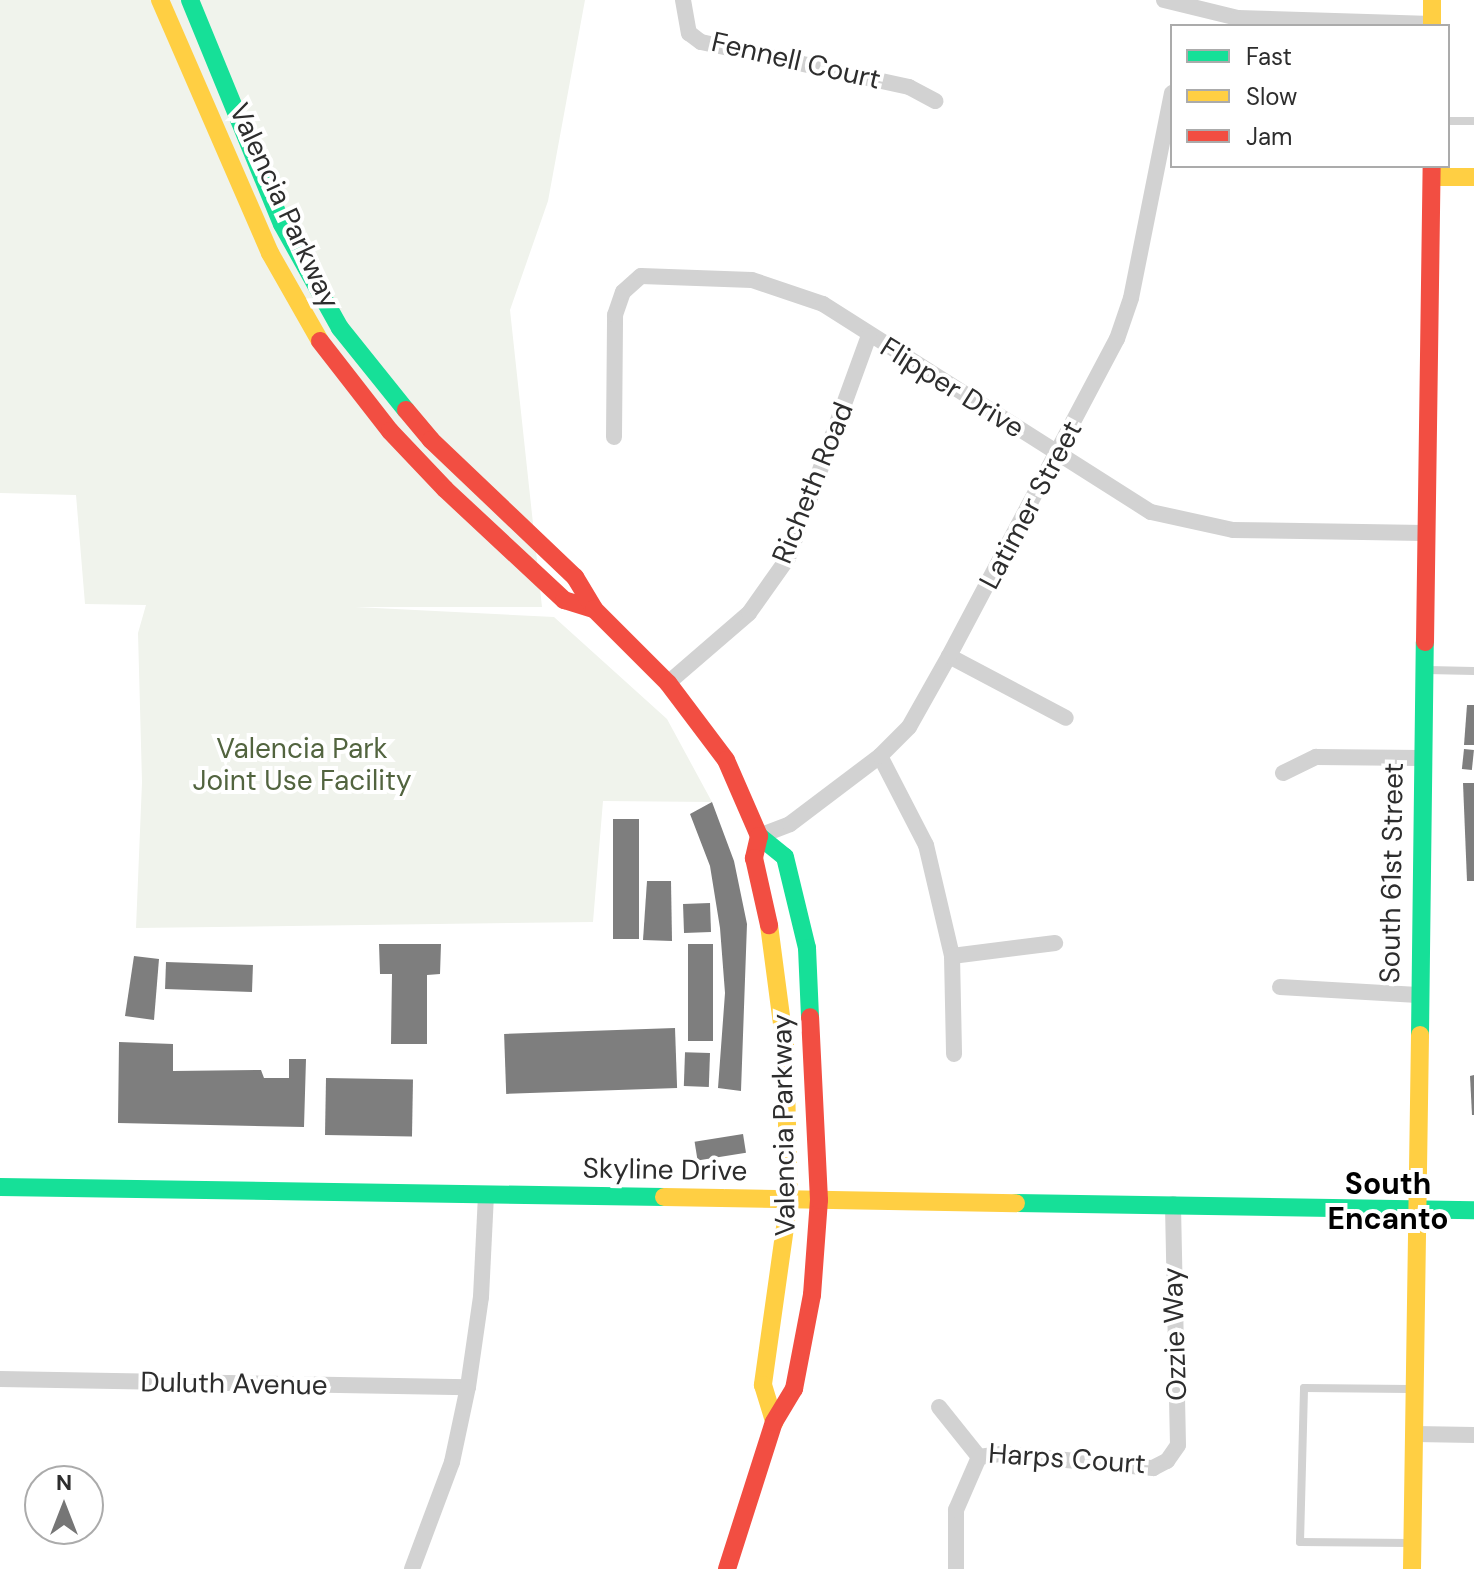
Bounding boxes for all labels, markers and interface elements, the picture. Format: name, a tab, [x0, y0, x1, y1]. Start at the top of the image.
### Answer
legend	[1170, 24, 1450, 168]
street label: Fennell Court	[708, 25, 884, 97]
text: Fast	[1246, 41, 1292, 72]
text: Slow	[1246, 81, 1297, 112]
street label: Valencia Parkway	[222, 98, 346, 314]
text: Jam	[1246, 121, 1292, 152]
street label: Flipper Drive	[874, 331, 1030, 445]
street label: Richeth Road	[765, 398, 861, 568]
street label: Latimer Street	[973, 415, 1089, 595]
park label: Valencia Park Joint Use Facility	[192, 732, 412, 798]
street label: South 61st Street	[1373, 762, 1411, 984]
street label: Valencia Parkway	[765, 1013, 803, 1237]
street label: Skyline Drive	[582, 1152, 748, 1188]
district label: South Encanto	[1327, 1166, 1449, 1236]
street label: Ozzie Way	[1156, 1267, 1194, 1401]
street label: Duluth Avenue	[140, 1366, 328, 1402]
street label: Harps Court	[987, 1437, 1147, 1481]
north arrow	[24, 1465, 104, 1545]
text: N	[56, 1468, 72, 1497]

